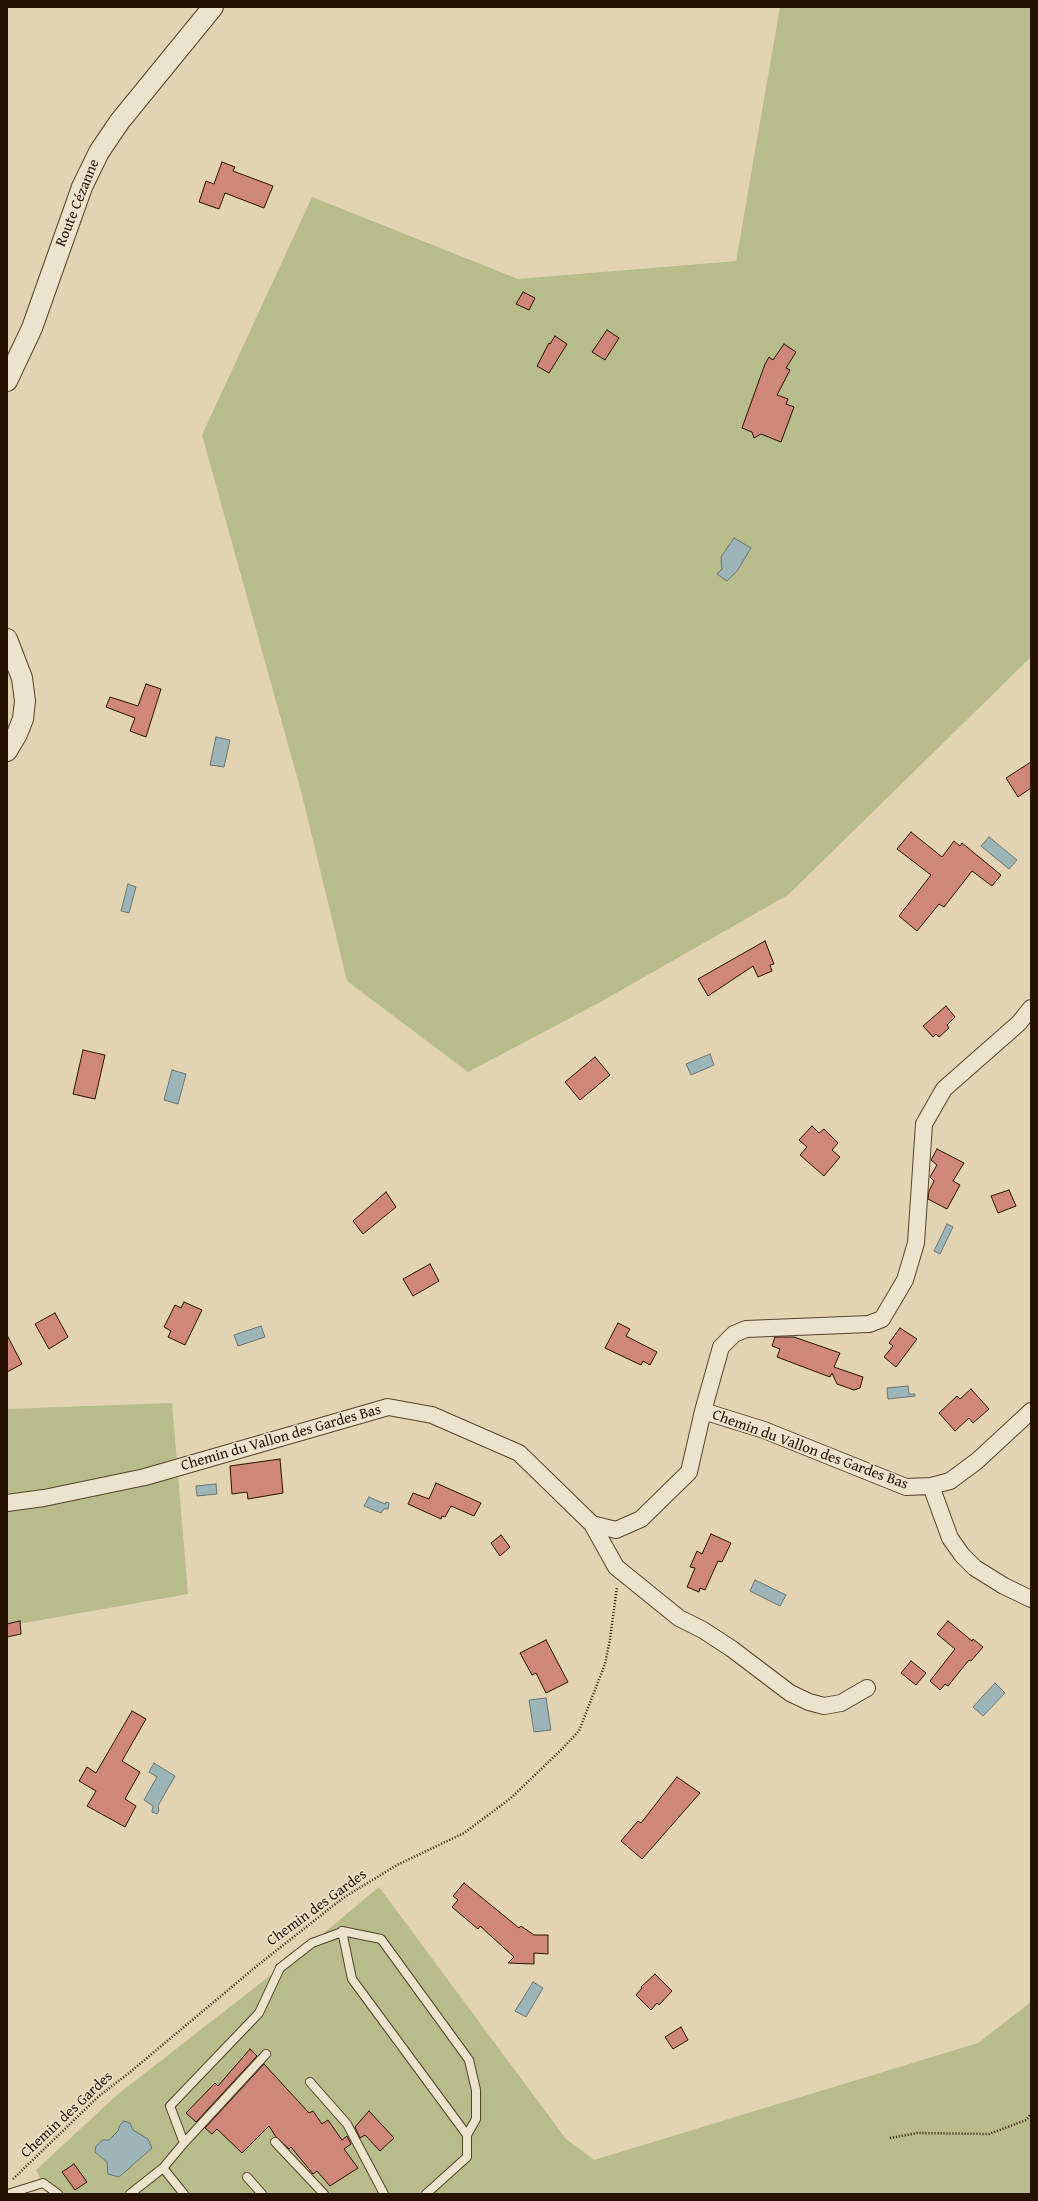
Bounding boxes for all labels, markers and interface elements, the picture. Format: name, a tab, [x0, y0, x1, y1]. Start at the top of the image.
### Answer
street label: Route Cézanne	[52, 157, 104, 249]
street label: Chemin du Vallon des Gardes Bas	[179, 1401, 383, 1475]
street label: Chemin du Vallon des Gardes Bas	[710, 1406, 910, 1494]
street label: Chemin des Gardes	[264, 1866, 370, 1950]
street label: Chemin des Gardes	[17, 2068, 117, 2162]

